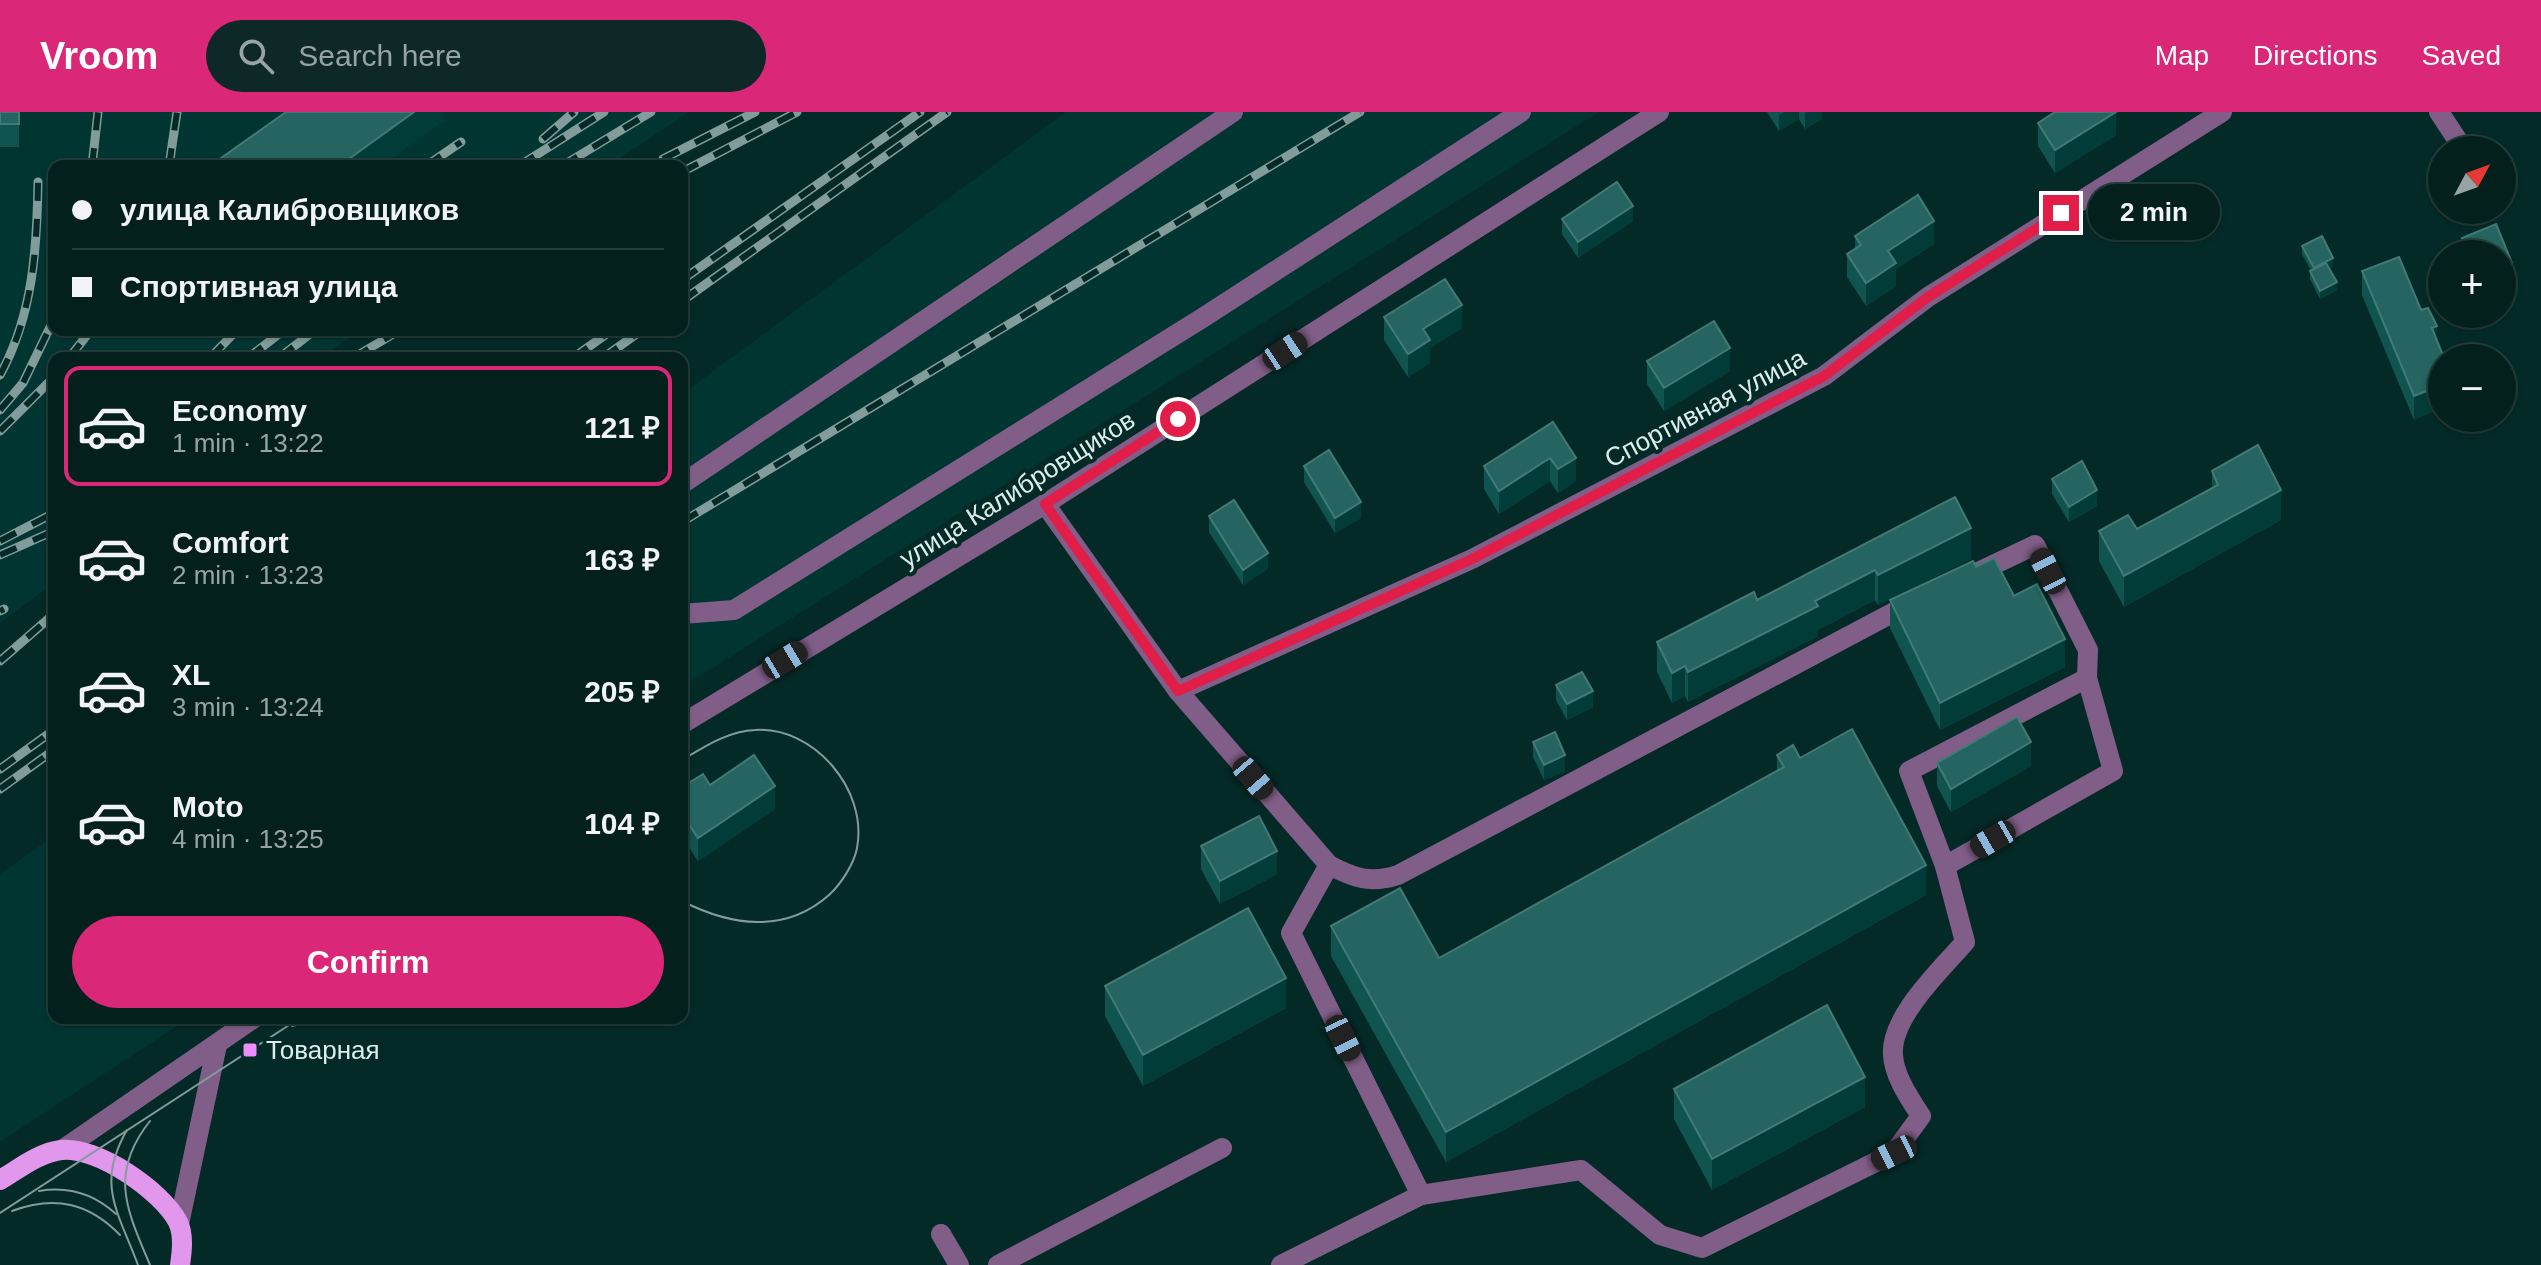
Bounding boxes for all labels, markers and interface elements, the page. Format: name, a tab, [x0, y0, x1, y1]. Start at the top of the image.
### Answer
search box	[206, 20, 766, 92]
icon: search	[234, 34, 278, 78]
text: Vroom	[40, 35, 158, 77]
text: Search here	[298, 39, 462, 72]
text: Map	[2155, 40, 2209, 71]
text: Directions	[2253, 40, 2378, 71]
text: Saved	[2422, 40, 2501, 71]
north arrow	[2428, 136, 2516, 224]
map controls	[2428, 136, 2516, 432]
callout: 2 min	[2089, 185, 2221, 241]
text: улица Калибровщиков	[120, 193, 459, 226]
route end	[2043, 195, 2079, 231]
text: 2 min	[2120, 197, 2188, 227]
button: +	[2428, 240, 2516, 328]
text: Спортивная улица	[120, 270, 398, 303]
car	[1258, 328, 1312, 374]
street label: Спортивная улица	[1599, 342, 1811, 474]
button: −	[2428, 344, 2516, 432]
icon: car	[76, 390, 148, 462]
text: Economy	[172, 394, 307, 427]
route start	[1160, 401, 1196, 437]
street label: улица Калибровщиков	[894, 404, 1140, 574]
text: 121 ₽	[584, 411, 660, 444]
text: 1 min · 13:22	[172, 428, 324, 458]
icon: car	[76, 522, 148, 594]
text: Comfort	[172, 526, 289, 559]
text: 163 ₽	[584, 543, 660, 576]
car	[2026, 544, 2070, 598]
text: 2 min · 13:23	[172, 560, 324, 590]
car	[758, 637, 812, 683]
icon: car	[76, 654, 148, 726]
text: XL	[172, 658, 210, 691]
text: 205 ₽	[584, 675, 660, 708]
text: 3 min · 13:24	[172, 692, 324, 722]
car	[1228, 752, 1278, 804]
icon: car	[76, 786, 148, 858]
text: Moto	[172, 790, 244, 823]
text: 104 ₽	[584, 807, 660, 840]
car	[1966, 817, 2020, 861]
text: 4 min · 13:25	[172, 824, 324, 854]
button: Confirm	[72, 916, 664, 1008]
car	[1322, 1011, 1364, 1065]
place label: Товарная	[266, 1035, 380, 1065]
marker: Товарная	[241, 1041, 259, 1059]
car	[1867, 1132, 1921, 1174]

